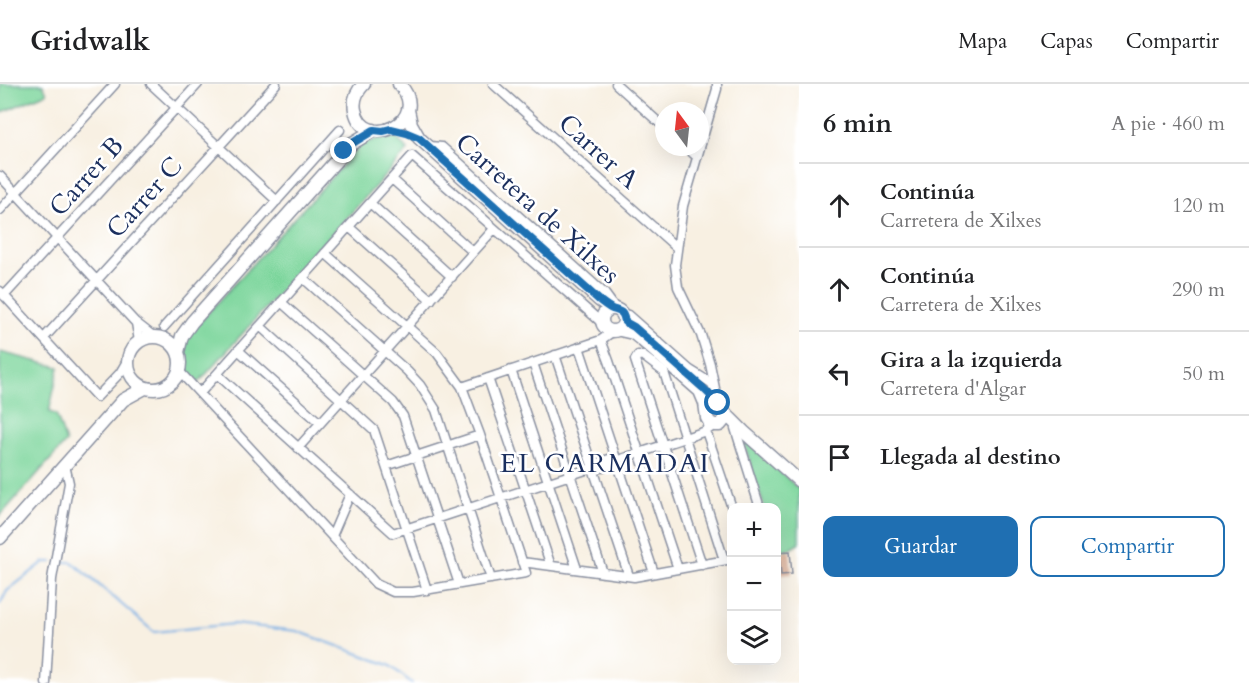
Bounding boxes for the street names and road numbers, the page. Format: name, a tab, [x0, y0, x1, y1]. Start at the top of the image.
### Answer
street label: Carrer A	[551, 106, 647, 197]
street label: Carretera de Xilxes	[448, 125, 627, 292]
street label: Carrer B	[41, 129, 132, 224]
street label: Carrer C	[98, 149, 190, 246]

